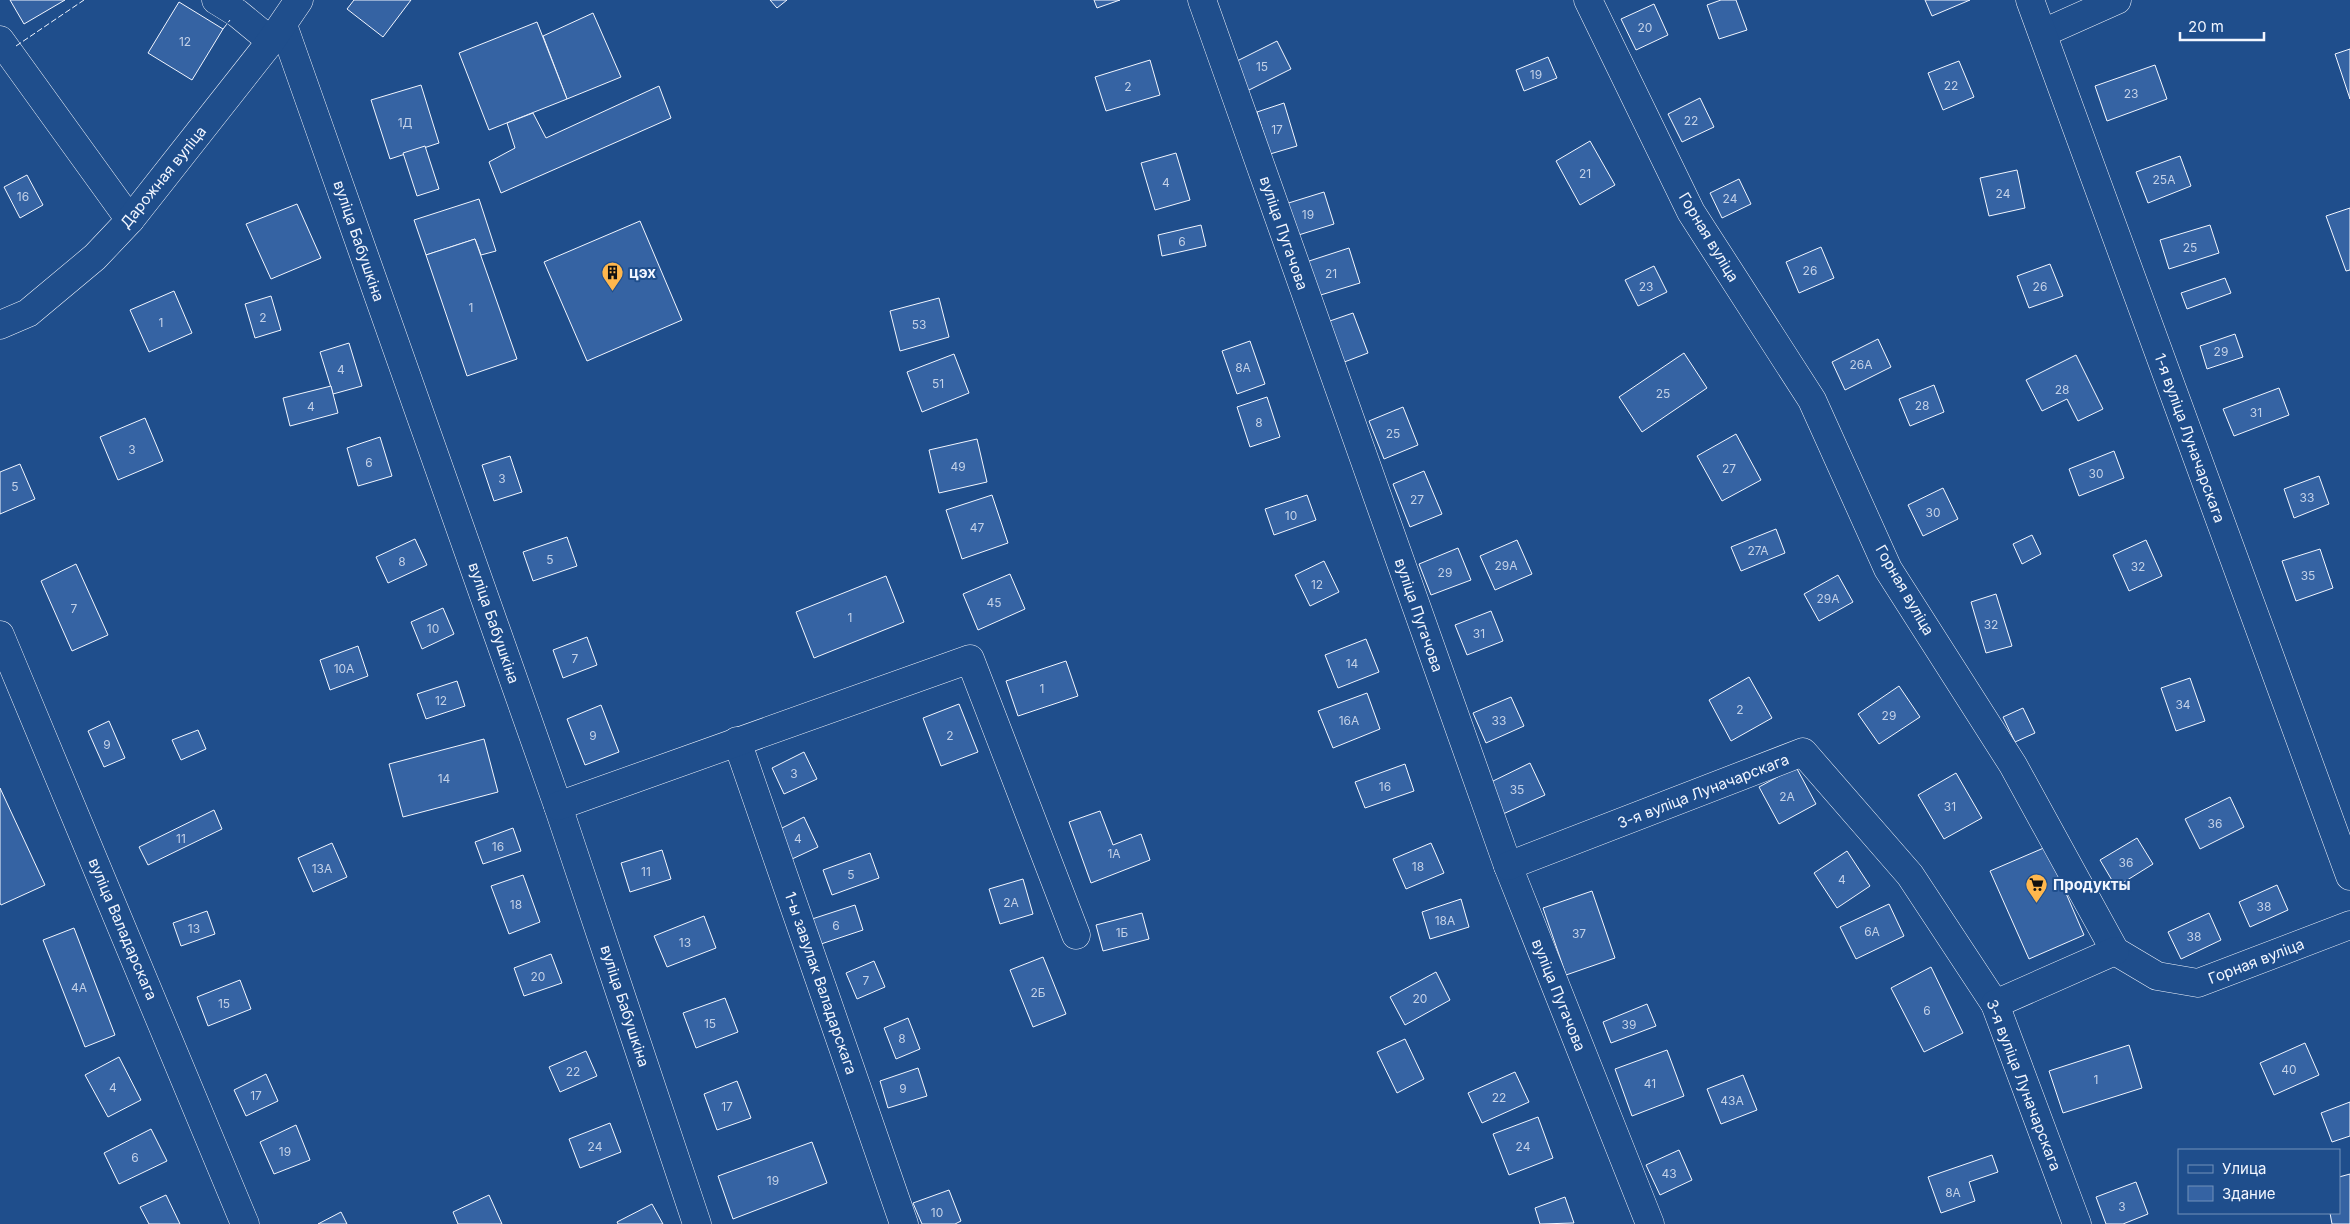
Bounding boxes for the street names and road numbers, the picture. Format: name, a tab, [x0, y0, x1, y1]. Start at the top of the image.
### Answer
street label: Дарожная вуліца	[116, 122, 210, 232]
street label: вуліца Пугачова	[1256, 174, 1312, 292]
street label: вуліца Бабушкіна	[329, 178, 389, 304]
street label: Горная вуліца	[1675, 189, 1743, 285]
street label: 1-я вуліца Луначарскага	[2150, 351, 2230, 525]
street label: Горная вуліца	[1871, 541, 1939, 639]
street label: вуліца Пугачова	[1391, 556, 1447, 674]
street label: вуліца Бабушкіна	[464, 560, 524, 686]
street label: 3-я вуліца Луначарскага	[1615, 749, 1791, 833]
street label: вуліца Валадарскага	[84, 855, 162, 1003]
street label: 1-ы завулак Валадарскага	[781, 889, 861, 1077]
street label: Горная вуліца	[2205, 934, 2307, 988]
street label: вуліца Пугачова	[1528, 936, 1590, 1054]
street label: вуліца Бабушкіна	[596, 943, 654, 1069]
street label: 3-я вуліца Луначарскага	[1982, 997, 2066, 1173]

